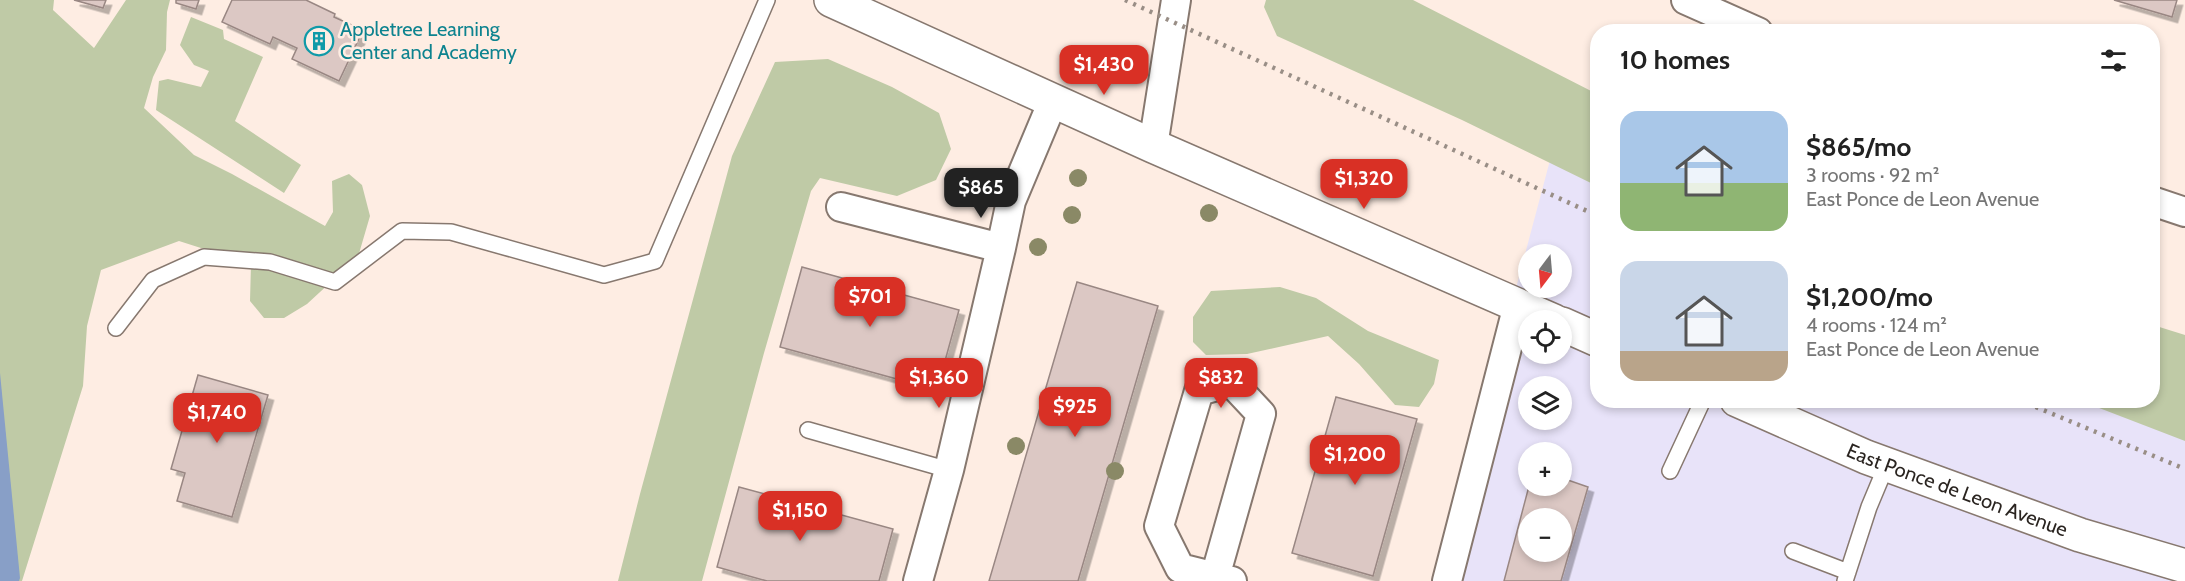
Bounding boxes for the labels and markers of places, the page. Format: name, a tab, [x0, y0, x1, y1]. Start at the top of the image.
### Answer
place label: Appletree Learning Center and Academy	[340, 17, 517, 64]
building icon: Appletree Learning Center and Academy	[303, 25, 335, 57]
pin: $1,430	[1055, 45, 1153, 96]
pin: $1,320	[1315, 159, 1413, 210]
pin: $865	[945, 168, 1017, 219]
pin: $701	[834, 277, 906, 328]
pin: $1,360	[890, 358, 988, 409]
pin: $832	[1185, 358, 1257, 409]
pin: $925	[1039, 387, 1111, 438]
pin: $1,740	[168, 393, 266, 444]
pin: $1,200	[1306, 435, 1404, 486]
pin: $1,150	[751, 491, 849, 542]

